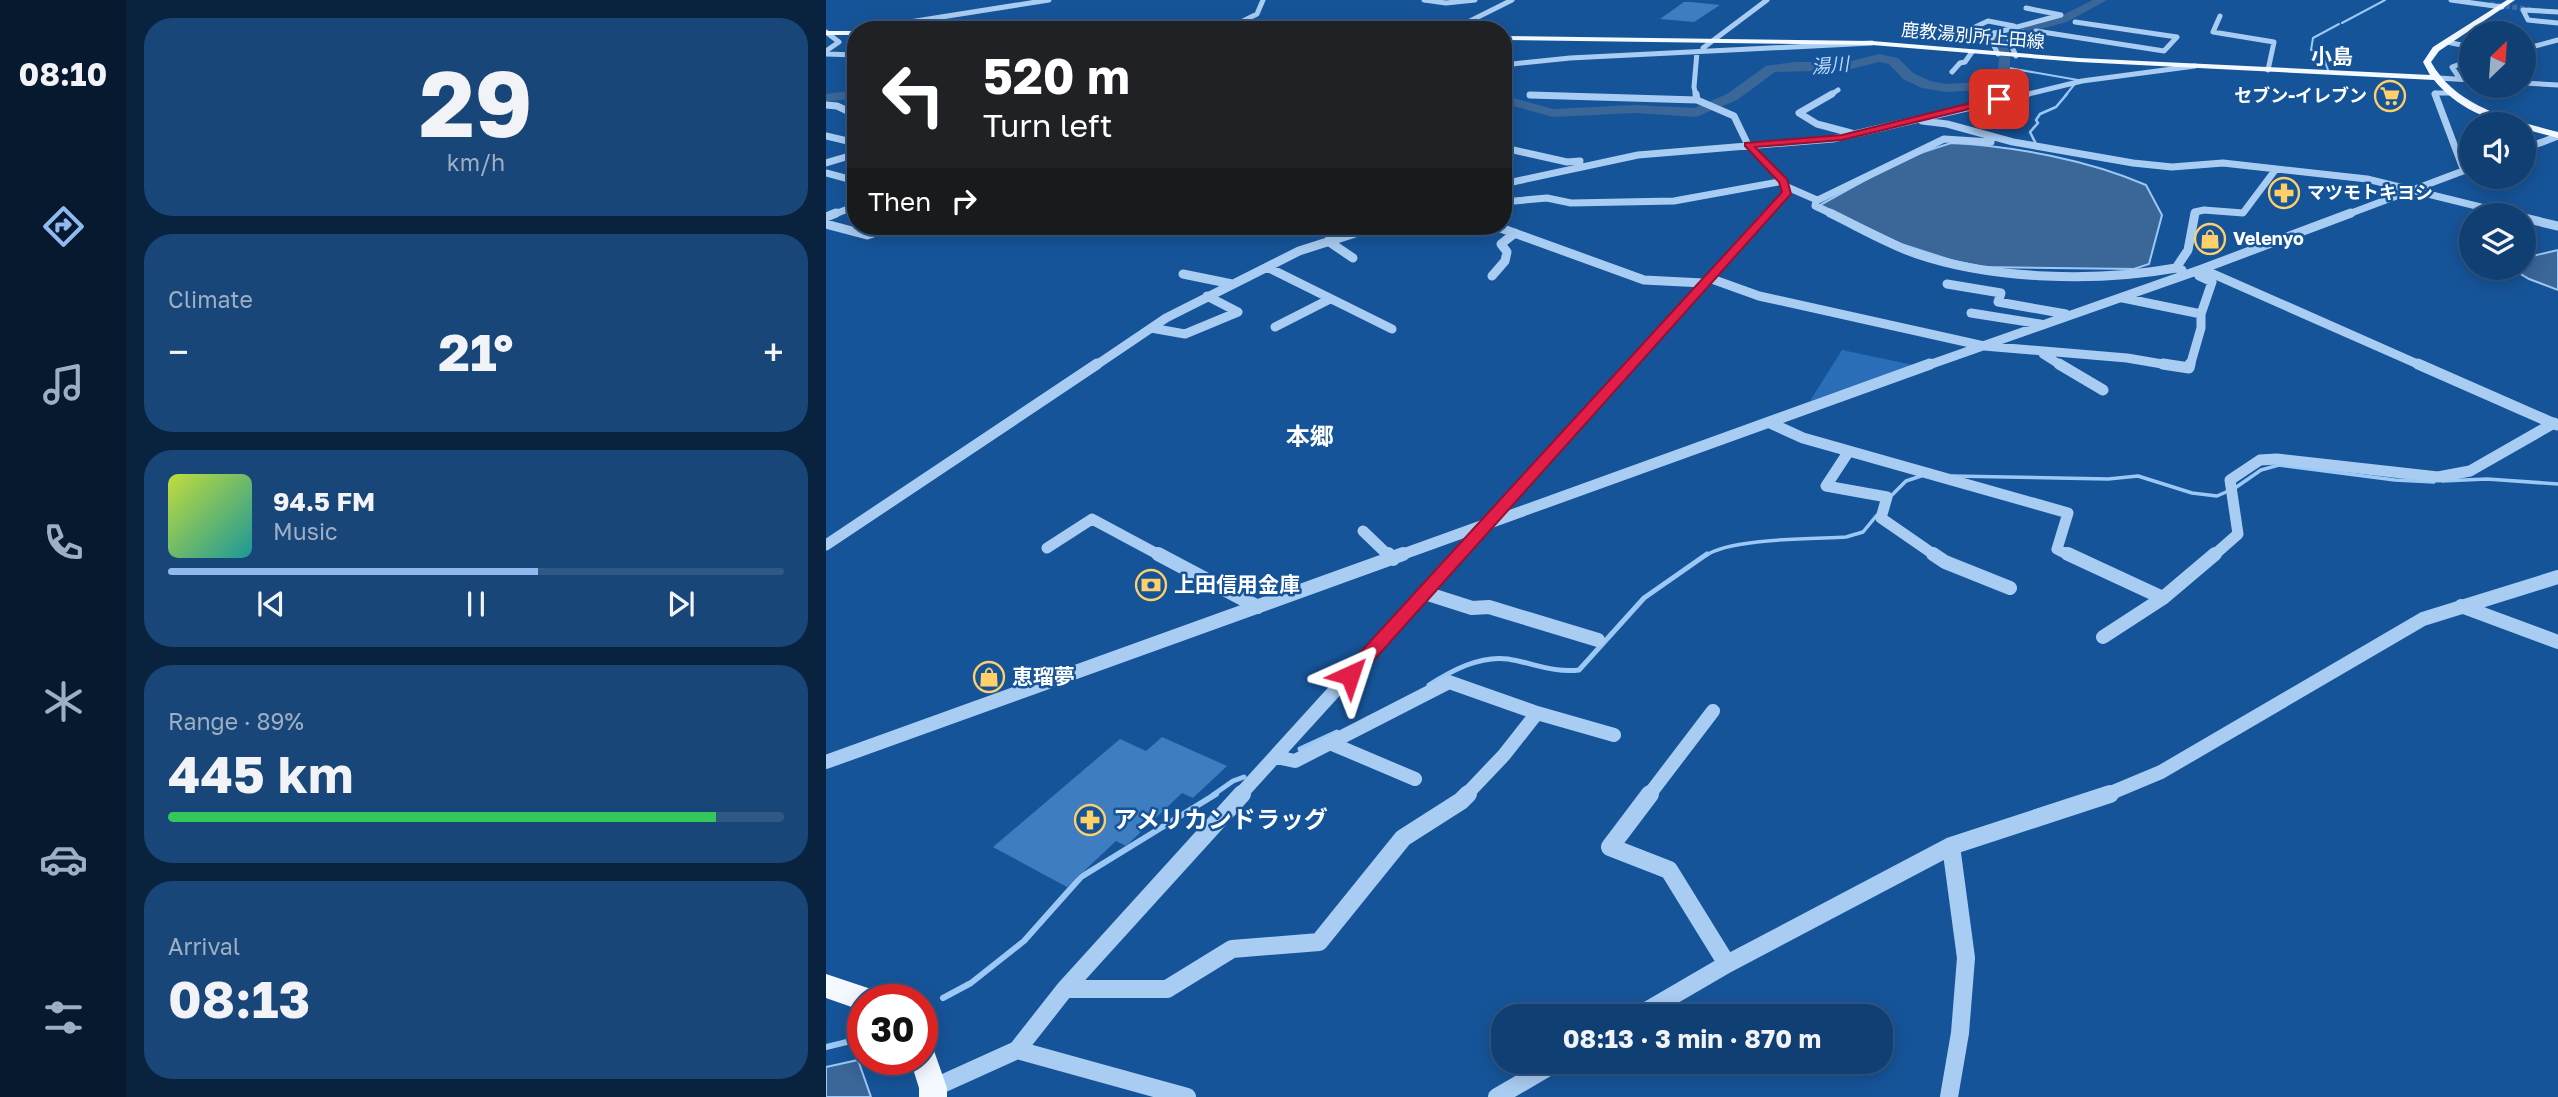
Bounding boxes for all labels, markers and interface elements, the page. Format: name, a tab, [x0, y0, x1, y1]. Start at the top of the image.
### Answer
street label: 鹿教湯別所上田線	[1900, 18, 2046, 52]
north arrow	[2459, 21, 2536, 98]
map controls	[2459, 21, 2536, 280]
district label: 小島	[2311, 43, 2353, 69]
text: 520 m	[983, 46, 1130, 105]
text: 29	[419, 48, 533, 157]
icon: left	[868, 49, 959, 140]
water label: 湯川	[1810, 51, 1852, 78]
text: 08:10	[19, 55, 107, 93]
pin	[1969, 69, 2029, 129]
supermarket icon: セブン-イレブン	[2373, 79, 2407, 113]
icon: arrive	[1980, 80, 2018, 118]
place label: セブン-イレブン	[2234, 84, 2367, 106]
text: Turn left	[983, 106, 1112, 144]
button: sound	[2459, 112, 2536, 189]
text: km/h	[447, 148, 505, 176]
pharmacy icon: マツモトキヨシ	[2267, 176, 2301, 210]
place label: マツモトキヨシ	[2307, 181, 2433, 203]
icon: right	[945, 182, 983, 220]
text: Then	[868, 186, 931, 217]
icon: directions	[39, 202, 88, 251]
button: layers	[2459, 203, 2536, 280]
shop icon: Velenyo	[2193, 222, 2227, 256]
place label: Velenyo	[2233, 227, 2304, 249]
text: Climate	[168, 285, 253, 313]
text: 21°	[438, 320, 514, 382]
text: −	[168, 329, 189, 374]
text: +	[763, 329, 784, 374]
icon: music	[39, 360, 88, 409]
district label: 本郷	[1286, 421, 1334, 450]
text: 94.5 FM	[273, 486, 375, 517]
text: Music	[273, 517, 338, 545]
icon: phone	[39, 518, 88, 567]
bank icon: 上田信用金庫	[1134, 568, 1168, 602]
place label: 上田信用金庫	[1174, 571, 1300, 597]
icon: previous	[252, 585, 290, 623]
icon: pause	[457, 585, 495, 623]
icon: next	[662, 585, 700, 623]
position arrow	[1313, 638, 1387, 712]
shop icon: 恵瑠夢	[972, 660, 1006, 694]
place label: 恵瑠夢	[1012, 663, 1075, 689]
icon: climate	[39, 677, 88, 726]
text: Range · 89%	[168, 707, 304, 735]
text: 445 km	[168, 742, 353, 804]
pharmacy icon: アメリカンドラッグ	[1073, 803, 1107, 837]
place label: アメリカンドラッグ	[1113, 804, 1328, 833]
icon: car	[39, 835, 88, 884]
text: Arrival	[168, 932, 240, 960]
text: 08:13	[168, 967, 310, 1029]
speed limit sign: 30	[847, 984, 938, 1075]
icon: filters	[39, 993, 88, 1042]
text: 08:13 · 3 min · 870 m	[1563, 1023, 1821, 1054]

